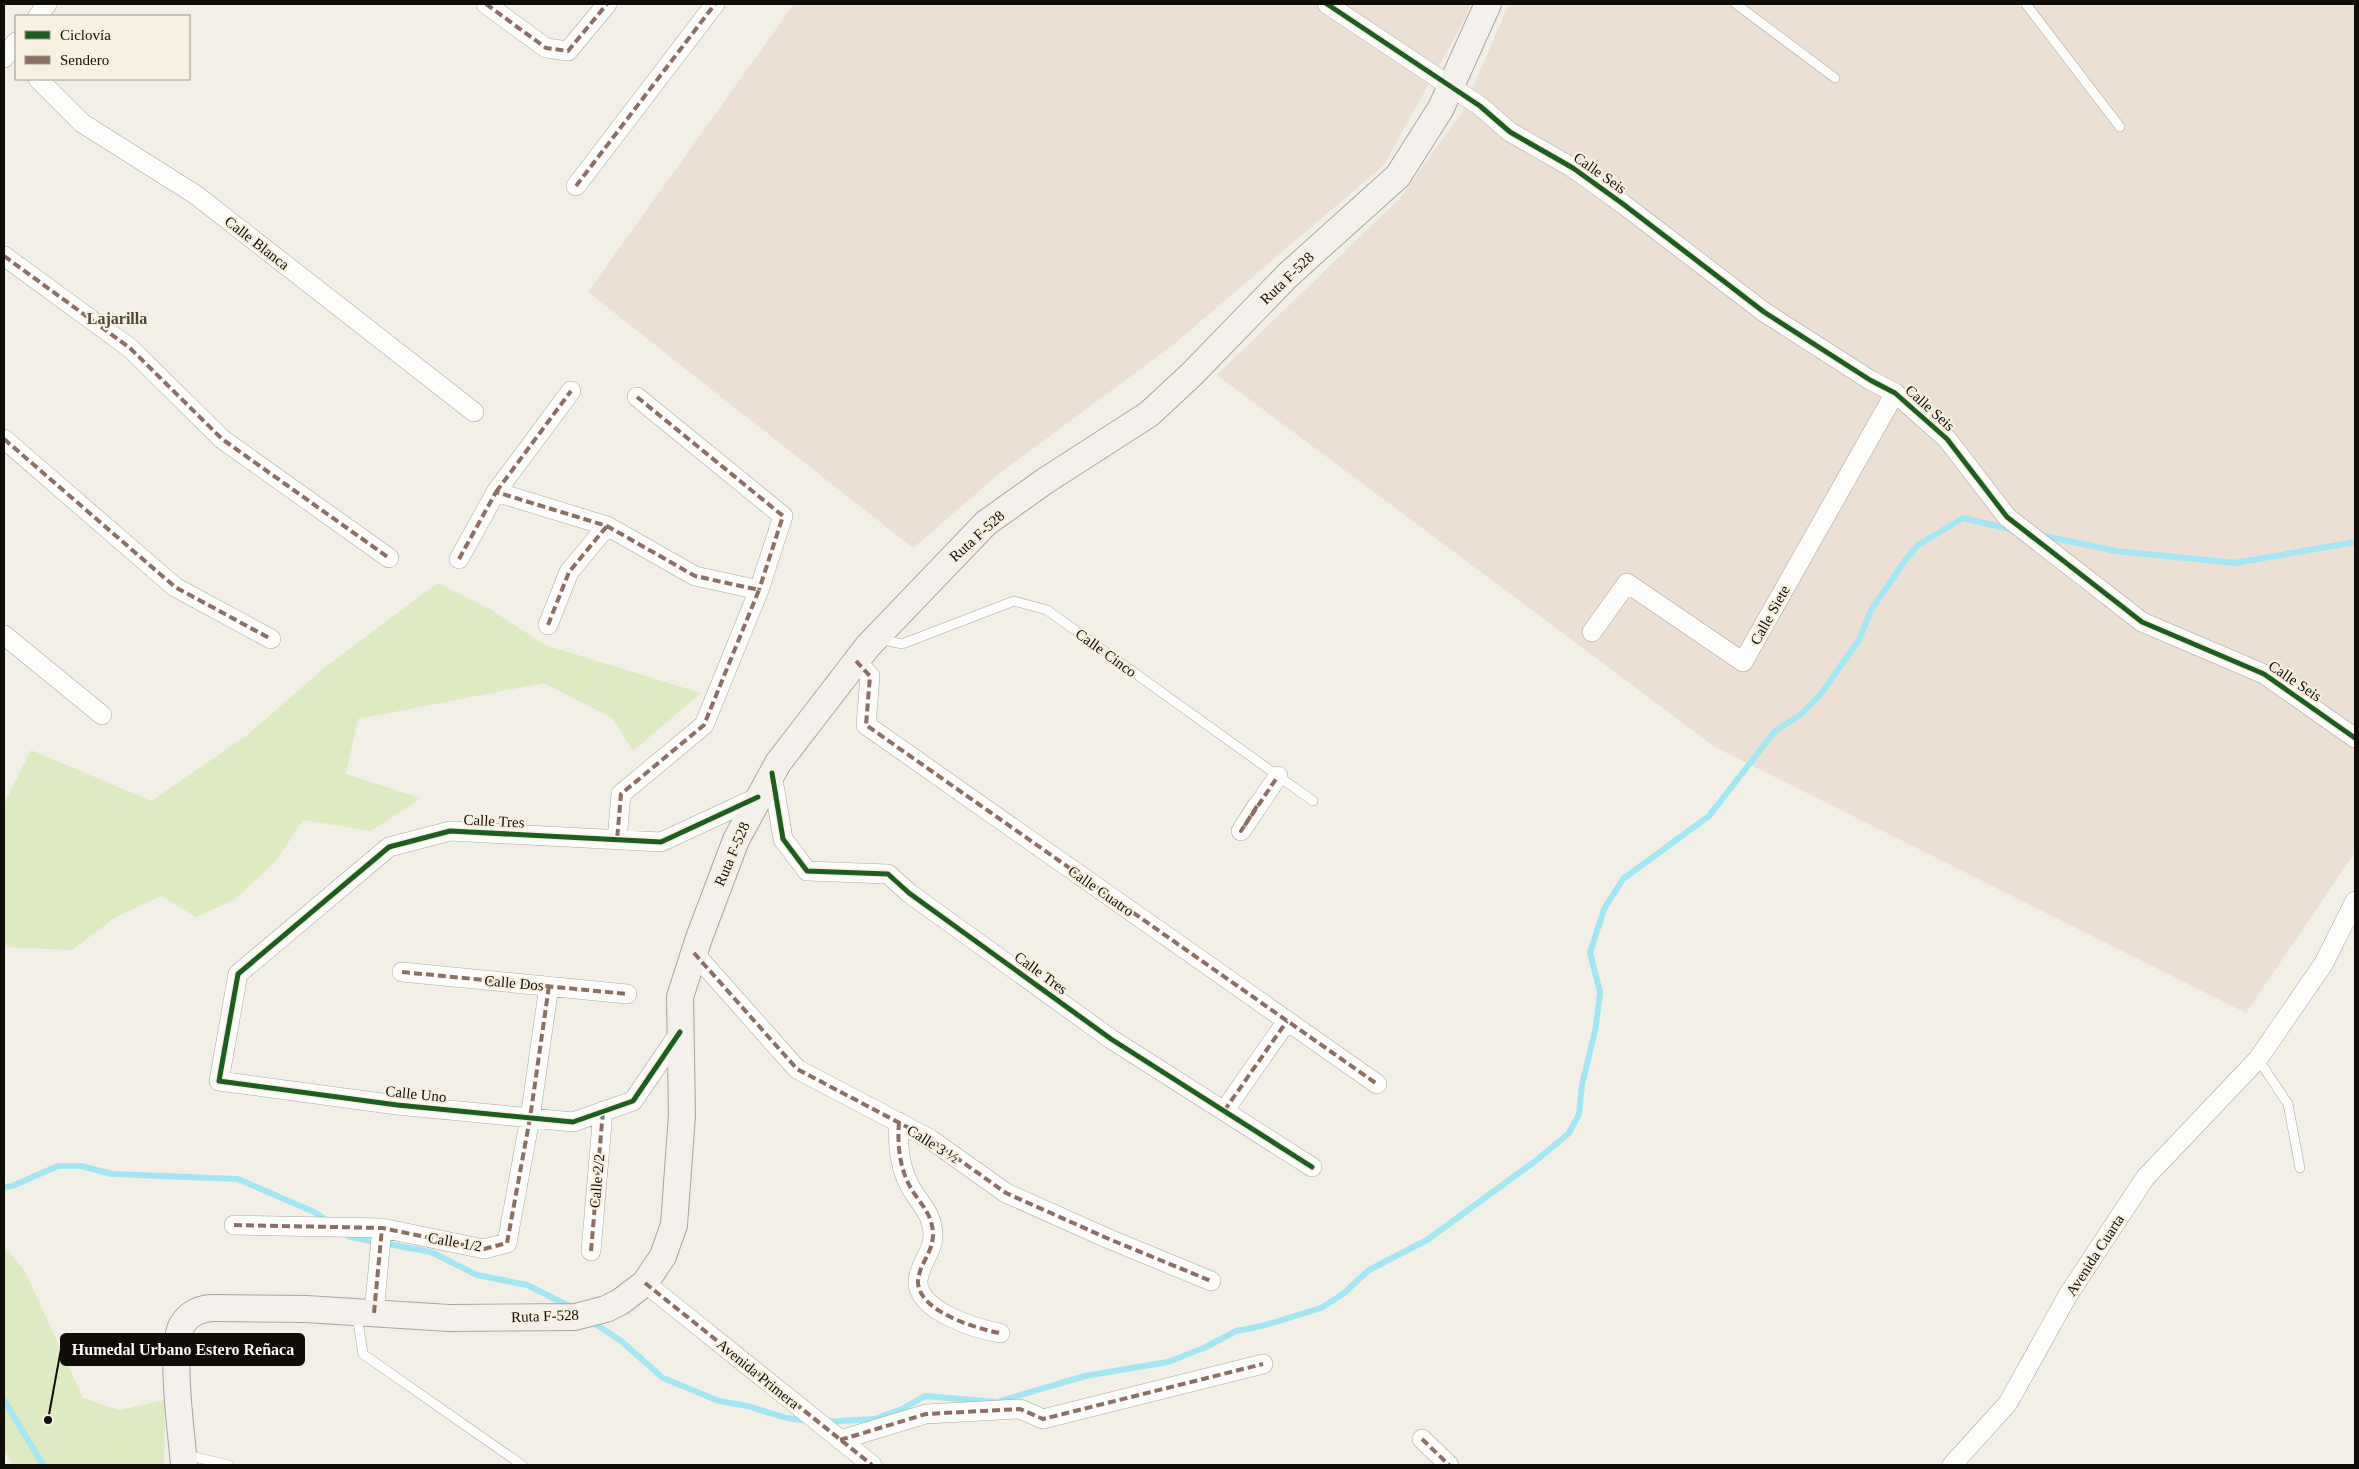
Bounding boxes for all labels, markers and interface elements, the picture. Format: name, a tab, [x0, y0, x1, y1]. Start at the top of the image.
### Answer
legend	[15, 15, 190, 80]
text: Ciclovía	[60, 27, 111, 43]
text: Sendero	[60, 52, 109, 68]
street label: Calle Seis	[1571, 149, 1629, 197]
street label: Calle Blanca	[222, 213, 293, 273]
street label: Ruta F-528	[1257, 249, 1317, 307]
district label: Lajarilla	[87, 310, 147, 328]
street label: Calle Seis	[1902, 382, 1958, 434]
street label: Ruta F-528	[946, 507, 1008, 565]
street label: Calle Siete	[1747, 582, 1793, 647]
street label: Calle Cinco	[1072, 626, 1140, 680]
street label: Calle Seis	[2265, 657, 2325, 705]
street label: Calle Tres	[463, 811, 525, 831]
street label: Ruta F-528	[711, 820, 753, 888]
street label: Calle Cuatro	[1065, 863, 1137, 919]
street label: Calle Tres	[1012, 949, 1071, 998]
street label: Calle Dos	[484, 972, 545, 994]
street label: Calle Uno	[385, 1083, 447, 1105]
street label: Calle 3 ½	[904, 1122, 962, 1166]
street label: Calle 2/2	[587, 1153, 607, 1209]
street label: Avenida Cuarta	[2063, 1211, 2127, 1299]
street label: Calle 1/2	[427, 1229, 483, 1255]
street label: Ruta F-528	[511, 1307, 579, 1325]
callout: Humedal Urbano Estero Reñaca	[61, 1334, 304, 1365]
street label: Avenida Primera	[714, 1336, 803, 1412]
text: Humedal Urbano Estero Reñaca	[72, 1341, 294, 1358]

